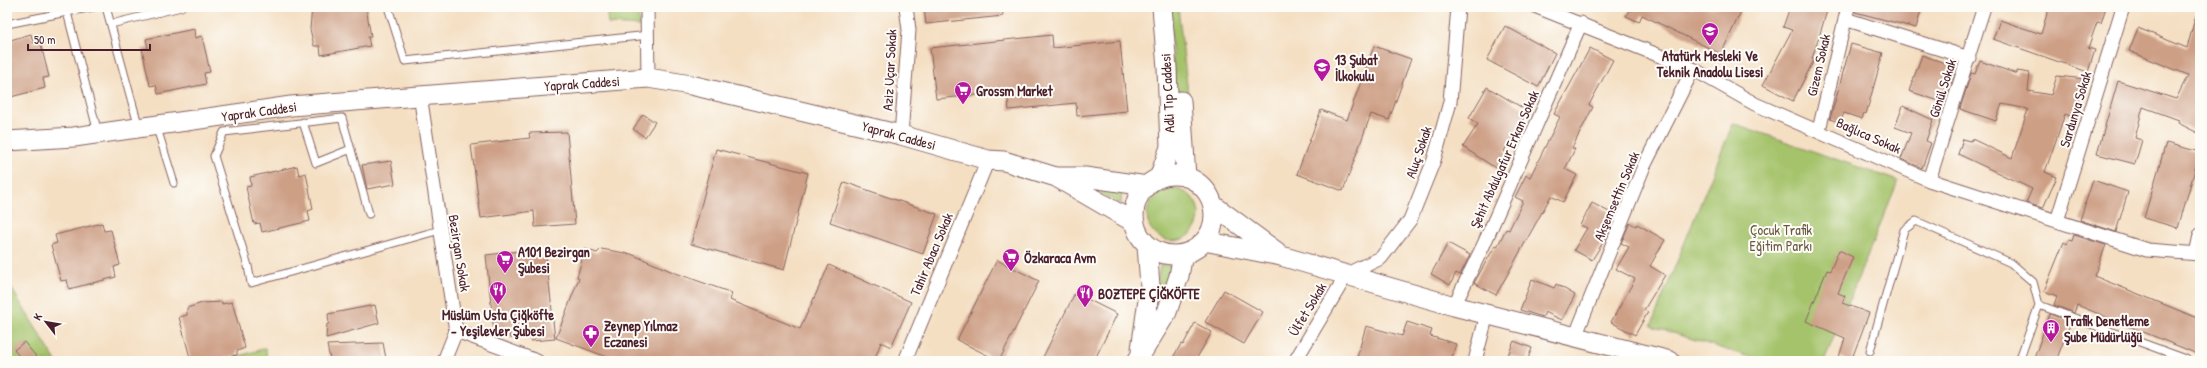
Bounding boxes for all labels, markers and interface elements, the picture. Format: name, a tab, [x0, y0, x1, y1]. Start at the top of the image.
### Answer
school or university icon: Atatürk Mesleki Ve Teknik Anadolu Lisesi	[1700, 21, 1720, 46]
scale bar	[28, 26, 150, 52]
street label: Aziz Uçar Sokak	[877, 29, 901, 111]
text: 50 m	[34, 31, 55, 48]
street label: Gizem Sokak	[1802, 32, 1834, 98]
place label: Atatürk Mesleki Ve Teknik Anadolu Lisesi	[1656, 46, 1763, 81]
place label: 13 Şubat İlkokulu	[1335, 50, 1379, 85]
street label: Adli Tıp Caddesi	[1155, 53, 1180, 133]
street label: Gönül Sokak	[1924, 56, 1960, 120]
school or university icon: 13 Şubat İlkokulu	[1312, 57, 1332, 82]
street label: Sardunya Sokak	[2054, 69, 2097, 150]
street label: Yaprak Caddesi	[544, 71, 621, 96]
supermarket icon: Grossm Market	[953, 80, 973, 105]
place label: Grossm Market	[976, 81, 1054, 100]
street label: Şehit Abdulgafur Erkan Sokak	[1465, 87, 1544, 231]
street label: Yaprak Caddesi	[220, 96, 298, 127]
street label: Bağlıca Sokak	[1833, 112, 1905, 159]
street label: Yaprak Caddesi	[860, 116, 938, 155]
street label: Aluç Sokak	[1400, 123, 1436, 181]
street label: Akşemsettin Sokak	[1589, 148, 1643, 244]
street label: Tahir Abacı Sokak	[905, 209, 957, 299]
street label: Bezirgan Sokak	[444, 213, 475, 293]
park label: Çocuk Trafik Eğitim Parkı	[1750, 220, 1812, 256]
place label: A101 Bezirgan Şubesi	[518, 242, 590, 277]
supermarket icon: Özkaraca Avm	[1001, 247, 1021, 272]
place label: Özkaraca Avm	[1024, 248, 1097, 267]
supermarket icon: A101 Bezirgan Şubesi	[495, 249, 515, 274]
street label: Ülfet Sokak	[1284, 279, 1330, 339]
restaurant icon: Müslüm Usta Çiğköfte - Yeşilevler Şubesi	[488, 280, 508, 305]
restaurant icon: BOZTEPE ÇİĞKÖFTE	[1075, 283, 1095, 308]
place label: BOZTEPE ÇİĞKÖFTE	[1098, 284, 1200, 303]
north arrow	[26, 302, 66, 342]
place label: Müslüm Usta Çiğköfte - Yeşilevler Şubesi	[442, 305, 554, 340]
text: K	[30, 311, 45, 323]
place label: Trafik Denetleme Şube Müdürlüğü	[2063, 311, 2150, 348]
place label: Zeynep Yılmaz Eczanesi	[604, 316, 678, 351]
building icon: Trafik Denetleme Şube Müdürlüğü	[2041, 318, 2061, 343]
pharmacy icon: Zeynep Yılmaz Eczanesi	[581, 323, 601, 348]

